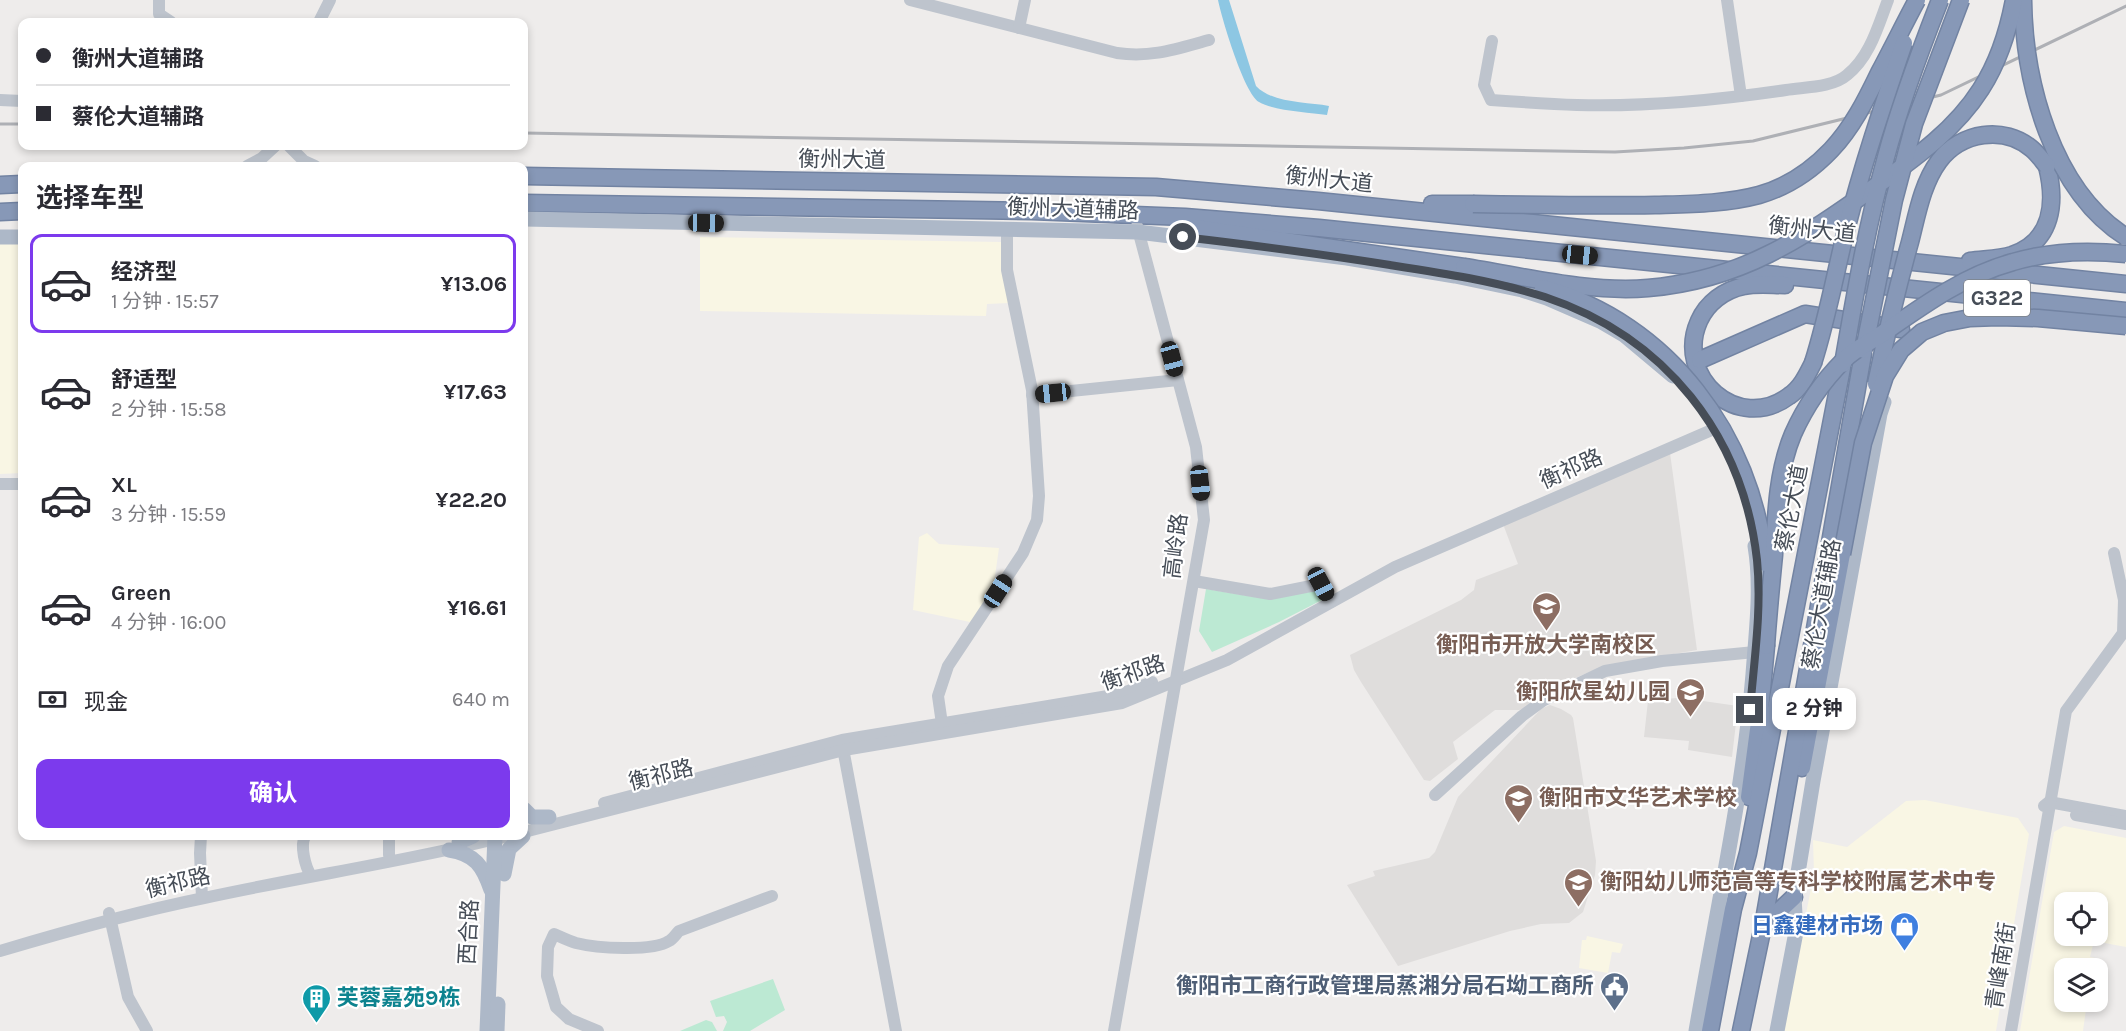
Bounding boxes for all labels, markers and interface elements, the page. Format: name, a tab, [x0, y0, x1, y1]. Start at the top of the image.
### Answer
text: 衡州大道辅路	[72, 46, 204, 72]
text: 蔡伦大道辅路	[72, 104, 204, 130]
street label: 衡州大道	[798, 146, 886, 174]
street label: 衡州大道	[1284, 162, 1374, 198]
text: 选择车型	[36, 182, 144, 214]
street label: 衡州大道辅路	[1007, 194, 1139, 224]
street label: 衡州大道	[1767, 212, 1857, 248]
car	[688, 214, 724, 232]
route start	[1169, 223, 1196, 250]
car	[1561, 244, 1599, 266]
icon: car	[39, 257, 93, 311]
text: 经济型	[111, 259, 177, 285]
text: ¥13.06	[441, 271, 507, 297]
road number: G322	[1964, 280, 2030, 316]
text: 1 分钟 · 15:57	[111, 290, 219, 313]
car	[1159, 339, 1185, 379]
icon: car	[39, 365, 93, 419]
text: 舒适型	[111, 367, 177, 393]
text: ¥17.63	[444, 379, 507, 405]
car	[1034, 382, 1072, 404]
text: 2 分钟 · 15:58	[111, 398, 227, 421]
street label: 衡祁路	[1536, 444, 1606, 494]
street label: 蔡伦大道	[1771, 462, 1813, 554]
car	[1189, 464, 1211, 502]
text: XL	[111, 472, 137, 498]
icon: car	[39, 473, 93, 527]
text: ¥22.20	[436, 487, 507, 513]
text: 3 分钟 · 15:59	[111, 503, 226, 526]
street label: 高岭路	[1159, 512, 1193, 580]
street label: 蔡伦大道辅路	[1798, 537, 1846, 671]
car	[1305, 564, 1337, 604]
car	[981, 571, 1015, 611]
text: Green	[111, 580, 172, 606]
icon: car	[39, 581, 93, 635]
school or university icon: 衡阳市开放大学南校区	[1530, 590, 1562, 632]
text: ¥16.61	[447, 595, 507, 621]
text: 4 分钟 · 16:00	[111, 611, 226, 634]
place label: 衡阳市开放大学南校区	[1436, 632, 1656, 658]
street label: 衡祁路	[1098, 650, 1168, 696]
school or university icon: 衡阳欣星幼儿园	[1675, 676, 1707, 718]
place label: 衡阳欣星幼儿园	[1516, 679, 1670, 705]
icon: cash	[36, 683, 69, 716]
text: 640 m	[452, 688, 510, 711]
text: 现金	[84, 689, 128, 715]
callout: 2 分钟	[1771, 689, 1855, 731]
route end	[1736, 696, 1763, 723]
text: 2 分钟	[1785, 697, 1843, 720]
street label: 衡祁路	[626, 754, 696, 796]
button: 确认	[36, 759, 510, 828]
school or university icon: 衡阳市文华艺术学校	[1502, 782, 1534, 824]
place label: 衡阳市文华艺术学校	[1539, 785, 1737, 811]
street label: 衡祁路	[143, 863, 213, 903]
school or university icon: 衡阳幼儿师范高等专科学校附属艺术中专	[1563, 866, 1595, 908]
place label: 衡阳幼儿师范高等专科学校附属艺术中专	[1600, 869, 1996, 895]
map controls	[2054, 892, 2108, 1012]
button: locate	[2054, 892, 2108, 946]
street label: 西合路	[454, 898, 484, 966]
shop icon: 日鑫建材市场	[1888, 910, 1920, 952]
place label: 日鑫建材市场	[1751, 913, 1883, 939]
street label: 青峰南街	[1981, 921, 2021, 1011]
button: layers	[2054, 958, 2108, 1012]
public building icon: 衡阳市工商行政管理局蒸湘分局石坳工商所	[1599, 970, 1631, 1012]
place label: 衡阳市工商行政管理局蒸湘分局石坳工商所	[1176, 973, 1594, 999]
building icon: 芙蓉嘉苑9栋	[300, 982, 332, 1024]
place label: 芙蓉嘉苑9栋	[337, 985, 460, 1011]

